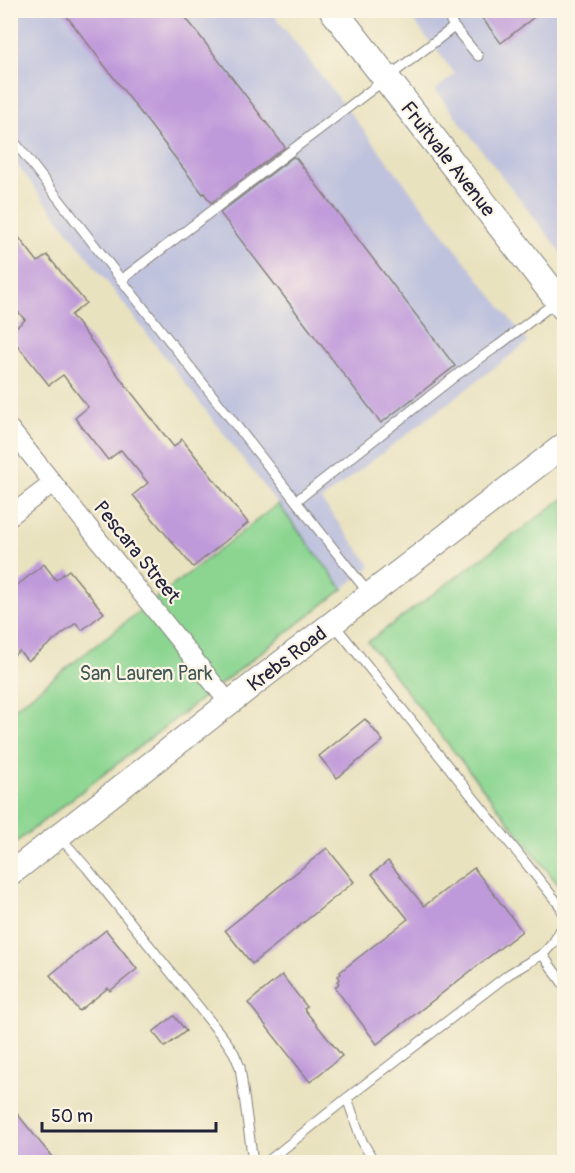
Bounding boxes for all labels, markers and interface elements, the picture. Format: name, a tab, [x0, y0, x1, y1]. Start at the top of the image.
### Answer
street label: Fruitvale Avenue	[395, 96, 501, 222]
street label: Pescara Street	[88, 496, 186, 609]
street label: Krebs Road	[242, 621, 332, 697]
park label: San Lauren Park	[79, 661, 213, 686]
scale bar	[42, 1095, 216, 1133]
text: 50 m	[51, 1105, 93, 1128]

